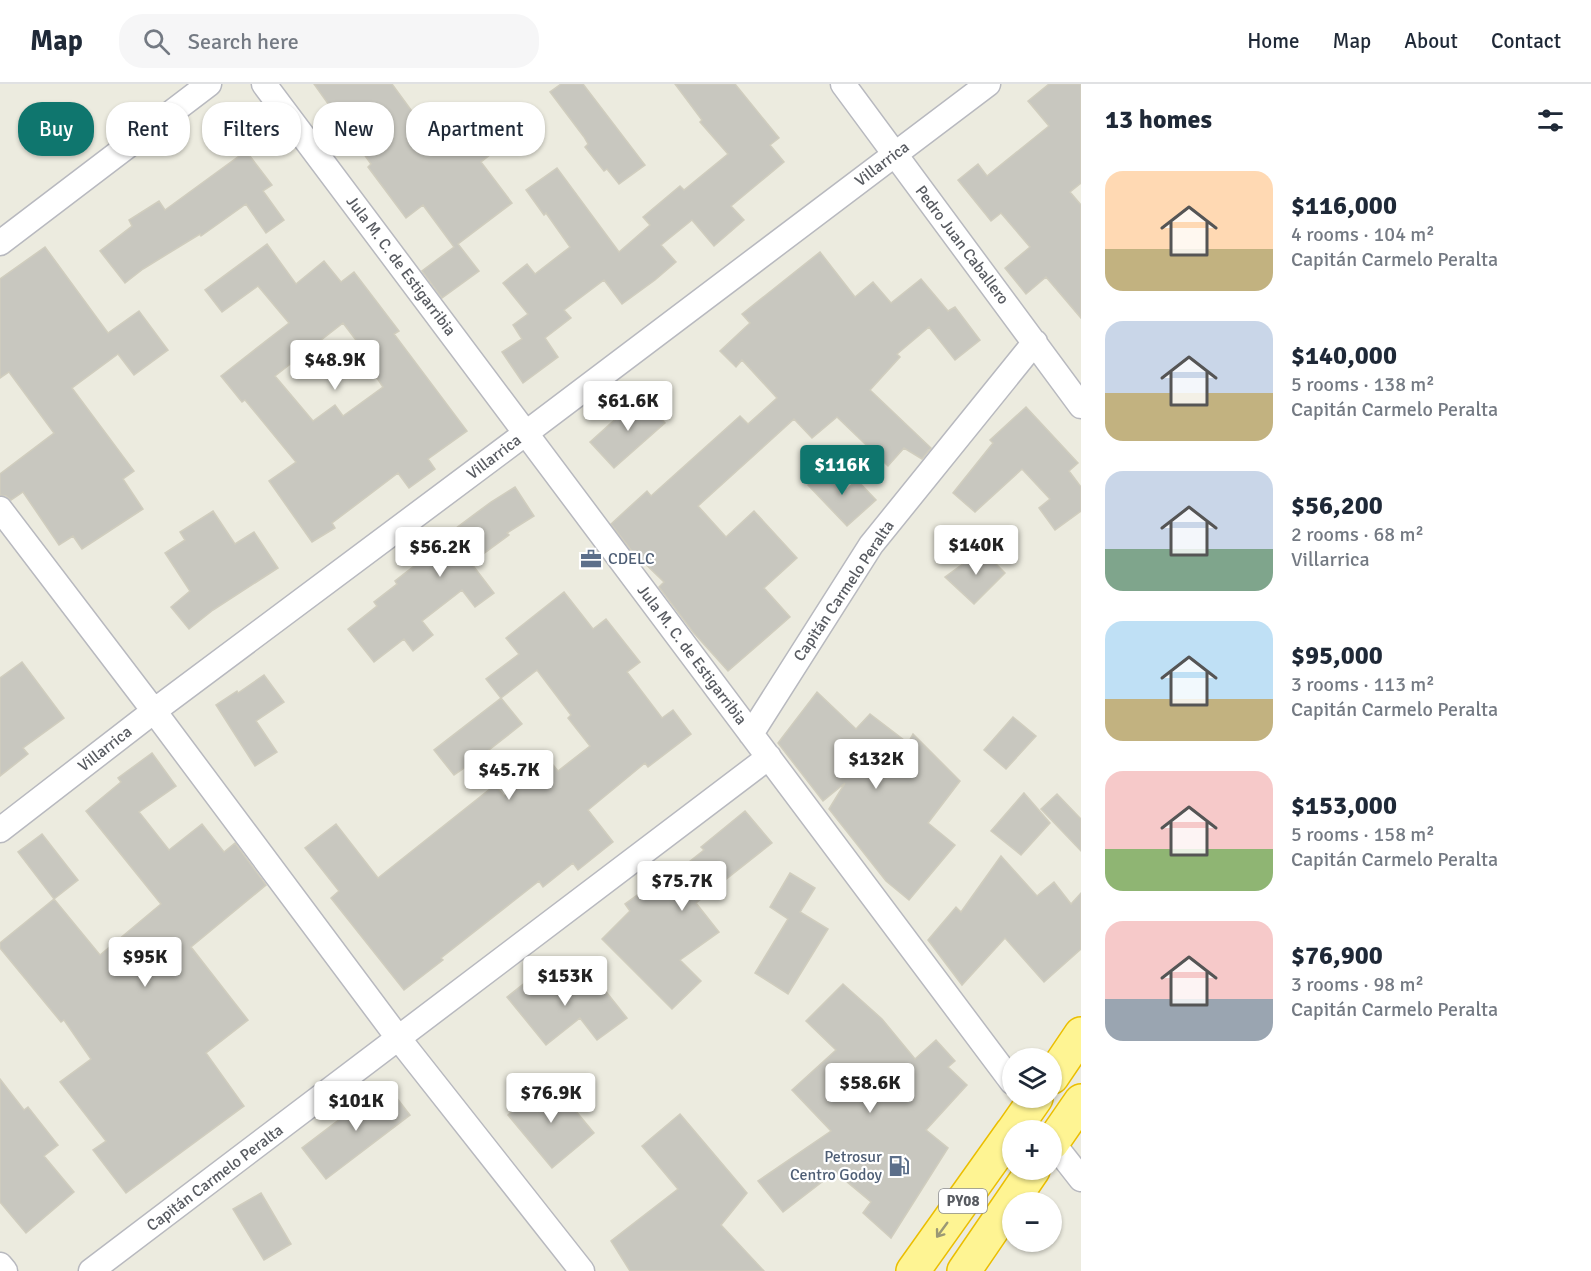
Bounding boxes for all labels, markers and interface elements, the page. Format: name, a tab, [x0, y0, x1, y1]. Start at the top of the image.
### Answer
search box	[119, 14, 539, 68]
text: Map	[30, 24, 83, 58]
icon: search	[140, 25, 173, 58]
text: Search here	[188, 28, 299, 55]
text: Home	[1247, 28, 1300, 54]
text: Map	[1333, 28, 1371, 54]
text: About	[1404, 28, 1458, 54]
text: Contact	[1491, 28, 1561, 54]
chip: Buy	[18, 102, 94, 156]
chip: Rent	[106, 102, 190, 156]
chip: Filters	[202, 102, 301, 156]
chip: New	[313, 102, 394, 156]
chip: Apartment	[406, 102, 545, 156]
text: 13 homes	[1105, 104, 1212, 136]
icon: filters	[1534, 104, 1567, 137]
street label: Villarrica	[851, 137, 913, 191]
street label: Pedro Juan Caballero	[911, 181, 1013, 309]
text: $116,000	[1291, 190, 1397, 222]
street label: Jula M. C. de Estigarribia	[342, 192, 460, 340]
icon: home	[1153, 195, 1225, 267]
text: 4 rooms · 104 m²	[1291, 222, 1435, 247]
text: Capitán Carmelo Peralta	[1291, 247, 1498, 272]
pin: $48.9K	[286, 340, 384, 391]
text: $140,000	[1291, 340, 1397, 372]
icon: home	[1153, 345, 1225, 417]
text: $48.9K	[304, 347, 366, 372]
text: 5 rooms · 138 m²	[1291, 372, 1435, 397]
pin: $61.6K	[579, 381, 677, 432]
text: $61.6K	[597, 388, 659, 413]
text: Capitán Carmelo Peralta	[1291, 397, 1498, 422]
street label: Villarrica	[463, 430, 525, 484]
pin: $116K	[800, 445, 884, 496]
text: $116K	[814, 452, 870, 477]
text: $56,200	[1291, 490, 1383, 522]
icon: home	[1153, 495, 1225, 567]
street label: Capitán Carmelo Peralta	[789, 517, 899, 665]
text: 2 rooms · 68 m²	[1291, 522, 1424, 547]
pin: $140K	[934, 525, 1018, 576]
pin: $56.2K	[391, 527, 489, 578]
text: $140K	[948, 532, 1004, 557]
text: $56.2K	[409, 534, 471, 559]
office icon: CDELC	[579, 547, 603, 571]
text: Villarrica	[1291, 547, 1370, 572]
place label: CDELC	[608, 549, 655, 569]
street label: Jula M. C. de Estigarribia	[633, 581, 751, 729]
text: $95,000	[1291, 640, 1383, 672]
icon: home	[1153, 645, 1225, 717]
text: 3 rooms · 113 m²	[1291, 672, 1435, 697]
text: Capitán Carmelo Peralta	[1291, 697, 1498, 722]
street label: Villarrica	[74, 722, 136, 776]
pin: $132K	[834, 739, 918, 790]
text: $132K	[848, 746, 904, 771]
pin: $45.7K	[460, 750, 558, 801]
text: $45.7K	[478, 757, 540, 782]
text: $153,000	[1291, 790, 1397, 822]
icon: home	[1153, 795, 1225, 867]
text: 5 rooms · 158 m²	[1291, 822, 1435, 847]
text: Capitán Carmelo Peralta	[1291, 847, 1498, 872]
pin: $75.7K	[633, 861, 731, 912]
text: $75.7K	[651, 868, 713, 893]
pin: $95K	[109, 937, 181, 988]
text: $76,900	[1291, 940, 1383, 972]
text: $95K	[123, 944, 167, 969]
icon: home	[1153, 945, 1225, 1017]
pin: $153K	[523, 956, 607, 1007]
text: $153K	[537, 963, 593, 988]
text: 3 rooms · 98 m²	[1291, 972, 1424, 997]
text: Capitán Carmelo Peralta	[1291, 997, 1498, 1022]
map controls	[1002, 1048, 1062, 1252]
button: layers	[1002, 1048, 1062, 1108]
pin: $58.6K	[821, 1063, 919, 1114]
text: $58.6K	[839, 1070, 901, 1095]
pin: $76.9K	[502, 1073, 600, 1124]
text: $76.9K	[520, 1080, 582, 1105]
pin: $101K	[314, 1081, 398, 1132]
text: $101K	[328, 1088, 384, 1113]
street label: Capitán Carmelo Peralta	[143, 1120, 287, 1236]
button: +	[1002, 1120, 1062, 1180]
place label: Petrosur Centro Godoy	[790, 1147, 883, 1185]
fuel station icon: Petrosur Centro Godoy	[887, 1154, 911, 1178]
road number: PY08	[939, 1189, 987, 1213]
button: −	[1002, 1192, 1062, 1252]
one-way arrow	[936, 1222, 948, 1238]

